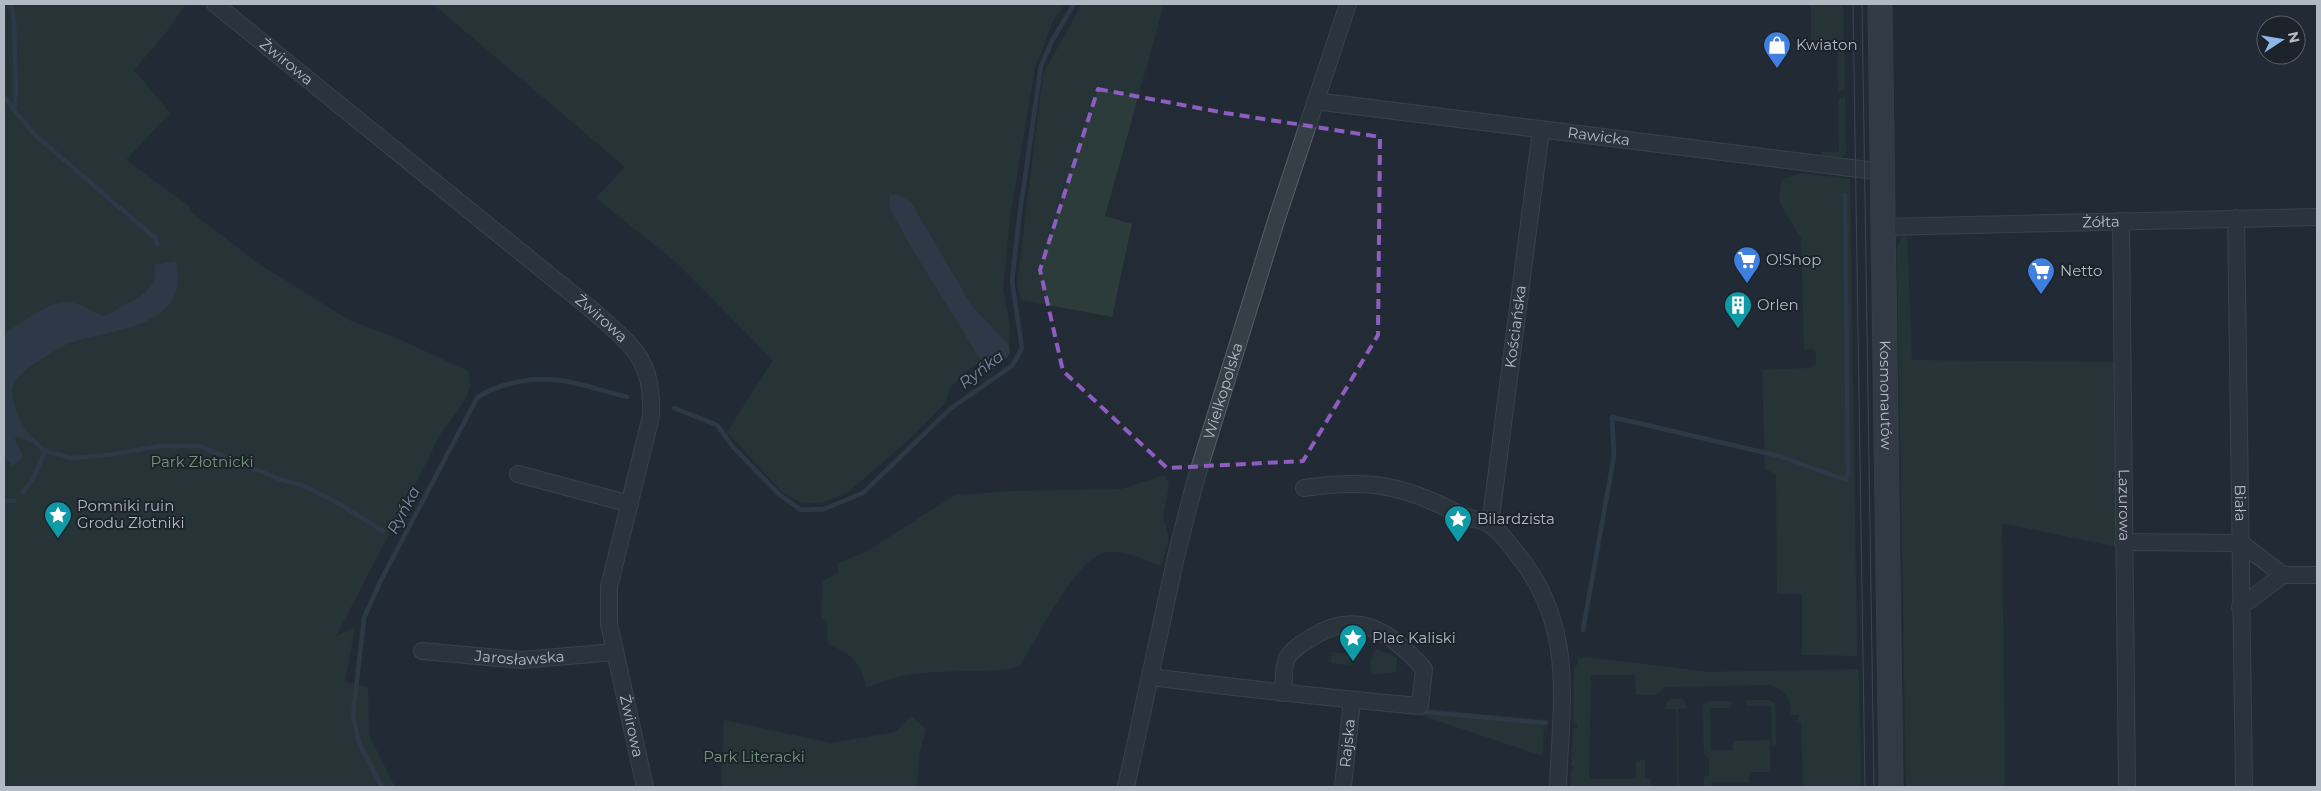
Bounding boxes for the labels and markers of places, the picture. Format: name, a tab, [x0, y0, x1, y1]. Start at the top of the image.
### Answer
shop icon: Kwiaton	[1762, 30, 1792, 69]
place label: Kwiaton	[1796, 35, 1858, 54]
supermarket icon: O!Shop	[1732, 245, 1762, 284]
place label: O!Shop	[1766, 250, 1821, 269]
supermarket icon: Netto	[2026, 256, 2056, 295]
place label: Netto	[2060, 261, 2102, 280]
building icon: Orlen	[1723, 290, 1753, 329]
place label: Orlen	[1757, 295, 1799, 314]
place label: Pomniki ruin Grodu Złotniki	[77, 496, 185, 532]
place icon: Pomniki ruin Grodu Złotniki	[43, 500, 73, 539]
place icon: Bilardzista	[1443, 504, 1473, 543]
place label: Bilardzista	[1477, 509, 1555, 528]
place icon: Plac Kaliski	[1338, 623, 1368, 662]
place label: Plac Kaliski	[1372, 628, 1456, 647]

